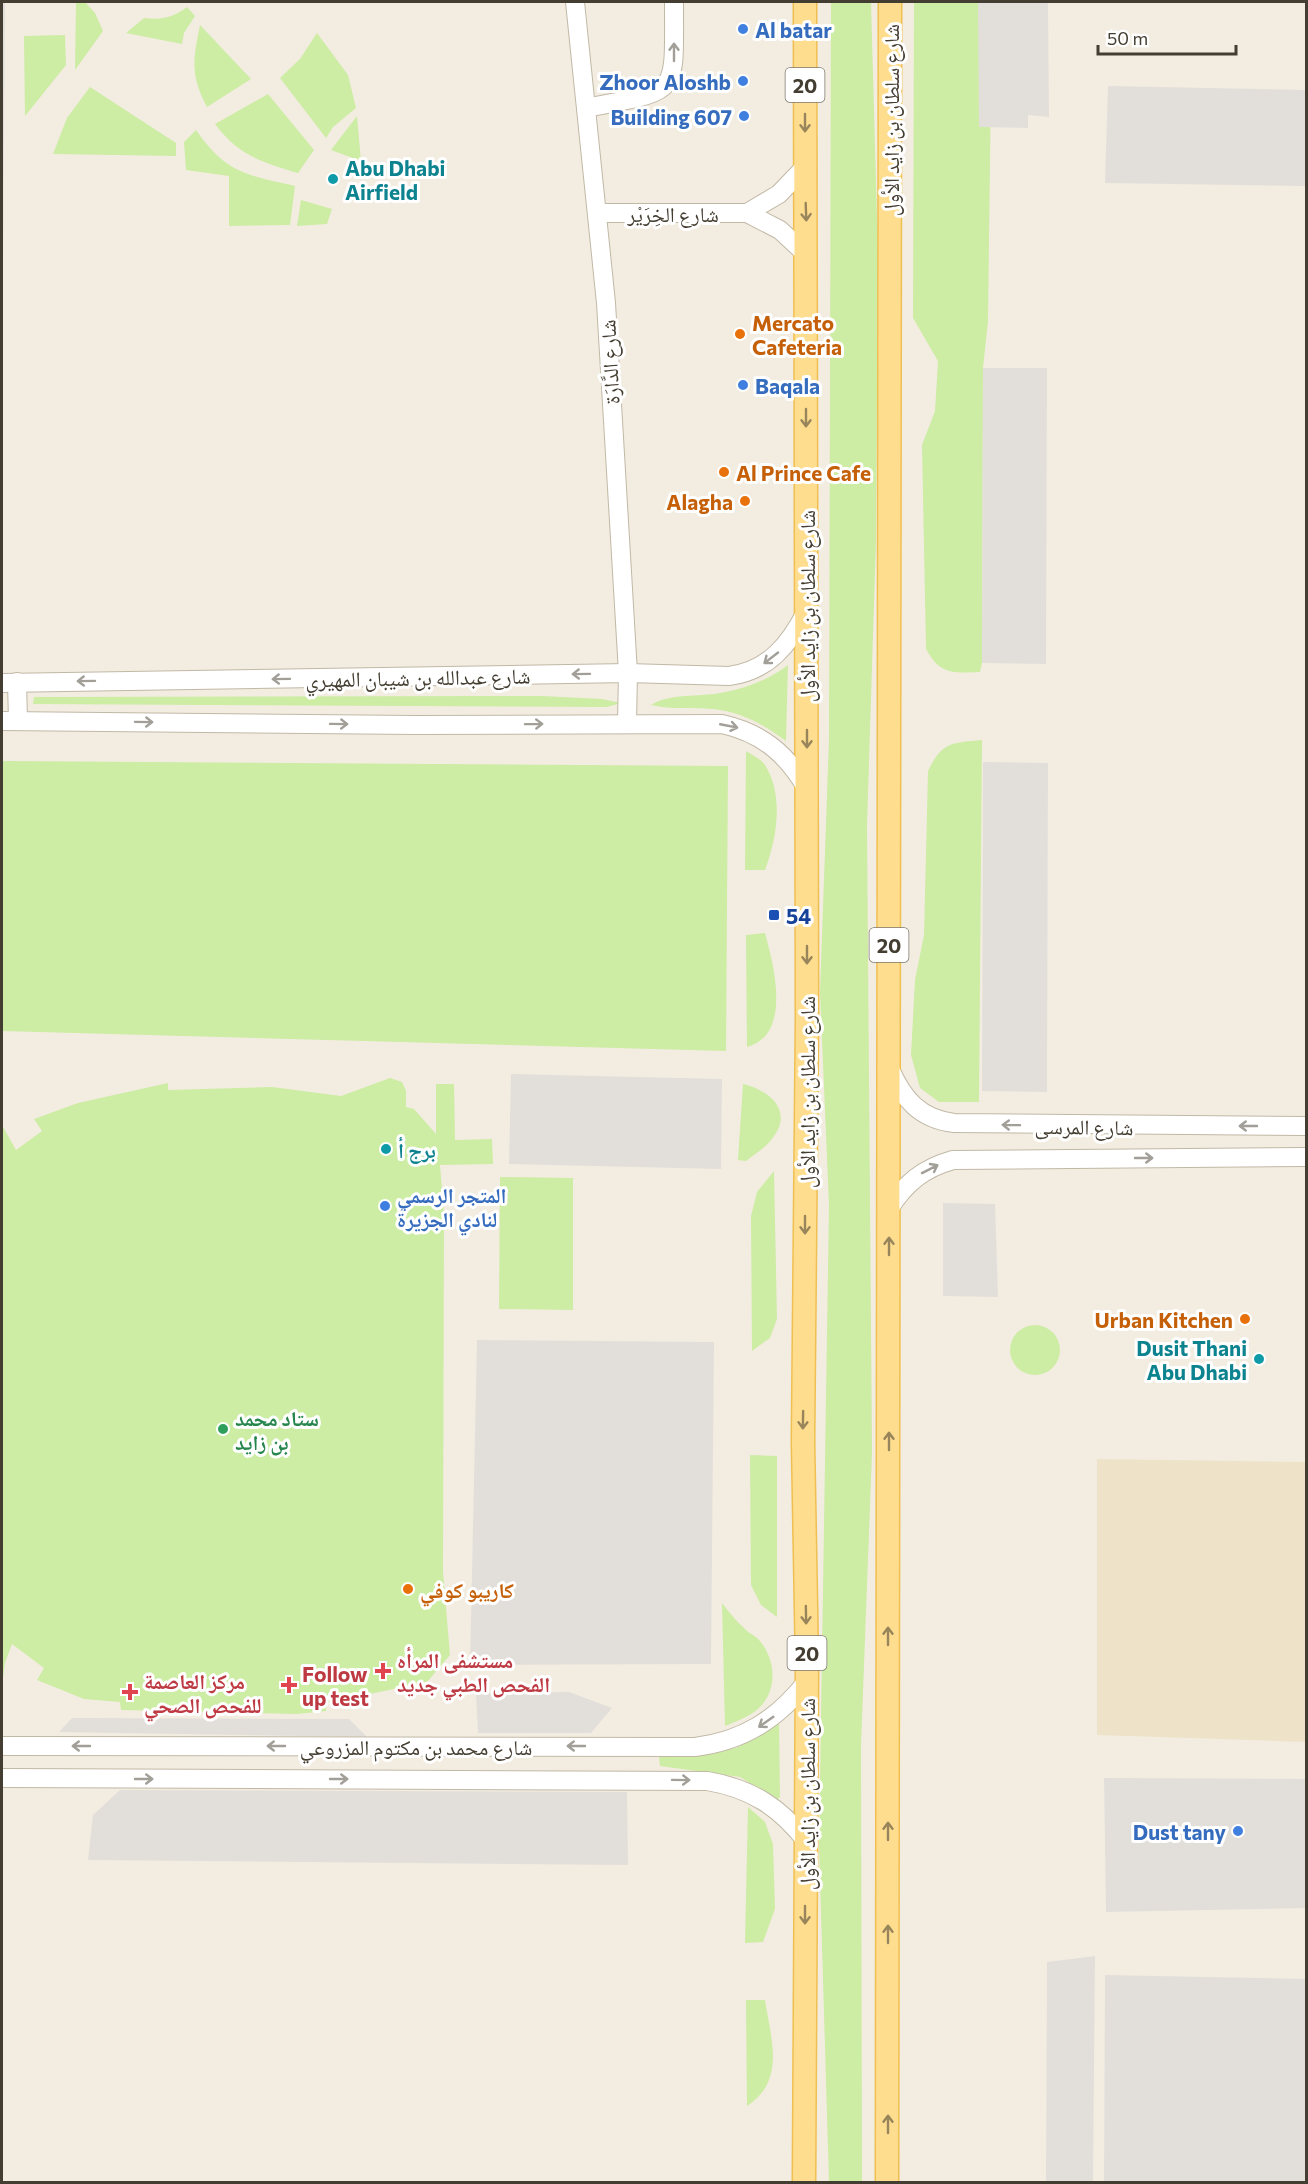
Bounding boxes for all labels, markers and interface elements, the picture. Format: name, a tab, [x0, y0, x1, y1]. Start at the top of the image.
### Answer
place label: Al batar	[755, 17, 832, 42]
scale bar	[1098, 18, 1236, 56]
marker: Al batar	[736, 22, 750, 36]
street label: شارع سلطان بن زايد الأول	[878, 24, 905, 216]
text: 50 m	[1107, 27, 1148, 49]
one-way arrow	[668, 42, 680, 62]
road number: 20	[786, 68, 824, 102]
place label: Zhoor Aloshb	[599, 69, 731, 94]
marker: Zhoor Aloshb	[736, 74, 750, 88]
place label: Building 607	[610, 104, 732, 129]
marker: Building 607	[737, 109, 751, 123]
one-way arrow	[799, 112, 811, 132]
place label: Abu Dhabi Airfield	[345, 155, 445, 204]
marker: Abu Dhabi Airfield	[326, 172, 340, 186]
street label: شارع الخِرَيْر	[626, 201, 719, 228]
one-way arrow	[800, 201, 811, 221]
place label: Mercato Cafeteria	[752, 310, 842, 359]
street label: شارع الدَّارَة	[594, 319, 626, 405]
marker: Mercato Cafeteria	[733, 327, 747, 341]
place label: Baqala	[755, 373, 820, 398]
marker: Baqala	[736, 378, 750, 392]
one-way arrow	[800, 408, 812, 428]
place label: Al Prince Cafe	[736, 460, 871, 485]
marker: Al Prince Cafe	[717, 465, 731, 479]
place label: Alagha	[666, 489, 733, 514]
marker: Alagha	[738, 494, 752, 508]
street label: شارع سلطان بن زايد الأول	[794, 510, 821, 702]
one-way arrow	[764, 652, 780, 664]
street label: شارع عبدالله بن شيبان المهيري	[305, 663, 531, 697]
one-way arrow	[571, 668, 591, 680]
one-way arrow	[271, 673, 291, 684]
one-way arrow	[76, 676, 96, 687]
one-way arrow	[133, 717, 153, 728]
one-way arrow	[523, 718, 543, 730]
one-way arrow	[328, 719, 348, 730]
one-way arrow	[719, 720, 738, 732]
one-way arrow	[801, 729, 812, 749]
place label: 54	[786, 903, 811, 928]
marker: 54	[767, 908, 781, 922]
road number: 20	[870, 928, 908, 962]
one-way arrow	[801, 945, 813, 965]
street label: شارع سلطان بن زايد الأول	[794, 996, 821, 1188]
street label: شارع المرسى	[1034, 1113, 1134, 1141]
one-way arrow	[1002, 1119, 1022, 1130]
one-way arrow	[1239, 1120, 1259, 1132]
place label: برج أ	[398, 1136, 436, 1164]
marker: برج أ	[379, 1142, 393, 1156]
one-way arrow	[1134, 1152, 1154, 1164]
one-way arrow	[921, 1163, 939, 1174]
place label: المتجر الرسمي لنادي الجزيرة	[397, 1182, 507, 1236]
marker: المتجر الرسمي لنادي الجزيرة	[378, 1199, 392, 1213]
one-way arrow	[799, 1214, 811, 1234]
one-way arrow	[883, 1236, 895, 1256]
place label: Urban Kitchen	[1095, 1307, 1233, 1332]
marker: Urban Kitchen	[1238, 1312, 1252, 1326]
place label: Dusit Thani Abu Dhabi	[1136, 1335, 1247, 1384]
marker: Dusit Thani Abu Dhabi	[1252, 1352, 1266, 1366]
place label: ستاد محمد بن زايد	[235, 1405, 319, 1456]
one-way arrow	[798, 1409, 809, 1429]
marker: ستاد محمد بن زايد	[216, 1422, 230, 1436]
one-way arrow	[883, 1431, 895, 1451]
place label: كاريبو كوفي	[420, 1577, 514, 1607]
marker: كاريبو كوفي	[401, 1582, 415, 1596]
one-way arrow	[800, 1604, 812, 1624]
one-way arrow	[882, 1626, 894, 1646]
road number: 20	[788, 1636, 826, 1670]
place label: مستشفى المرأه الفحص الطبي جديد	[397, 1646, 550, 1701]
place label: Follow up test	[302, 1661, 369, 1710]
marker: مستشفى المرأه الفحص الطبي جديد	[374, 1662, 392, 1680]
place label: مركز العاصمة للفحص الصحي	[144, 1668, 262, 1722]
marker: Follow up test	[280, 1676, 298, 1694]
marker: مركز العاصمة للفحص الصحي	[121, 1683, 139, 1701]
street label: شارع سلطان بن زايد الأول	[794, 1698, 821, 1890]
one-way arrow	[758, 1716, 774, 1728]
street label: شارع محمد بن مكتوم المزروعي	[300, 1734, 532, 1764]
one-way arrow	[72, 1740, 92, 1752]
one-way arrow	[267, 1740, 287, 1752]
one-way arrow	[567, 1740, 587, 1752]
one-way arrow	[133, 1773, 153, 1785]
one-way arrow	[328, 1773, 348, 1785]
one-way arrow	[670, 1774, 690, 1786]
place label: Dust tany	[1133, 1819, 1226, 1844]
one-way arrow	[882, 1821, 894, 1841]
marker: Dust tany	[1231, 1824, 1245, 1838]
one-way arrow	[800, 1904, 811, 1924]
one-way arrow	[882, 1925, 894, 1945]
one-way arrow	[882, 2115, 894, 2135]

